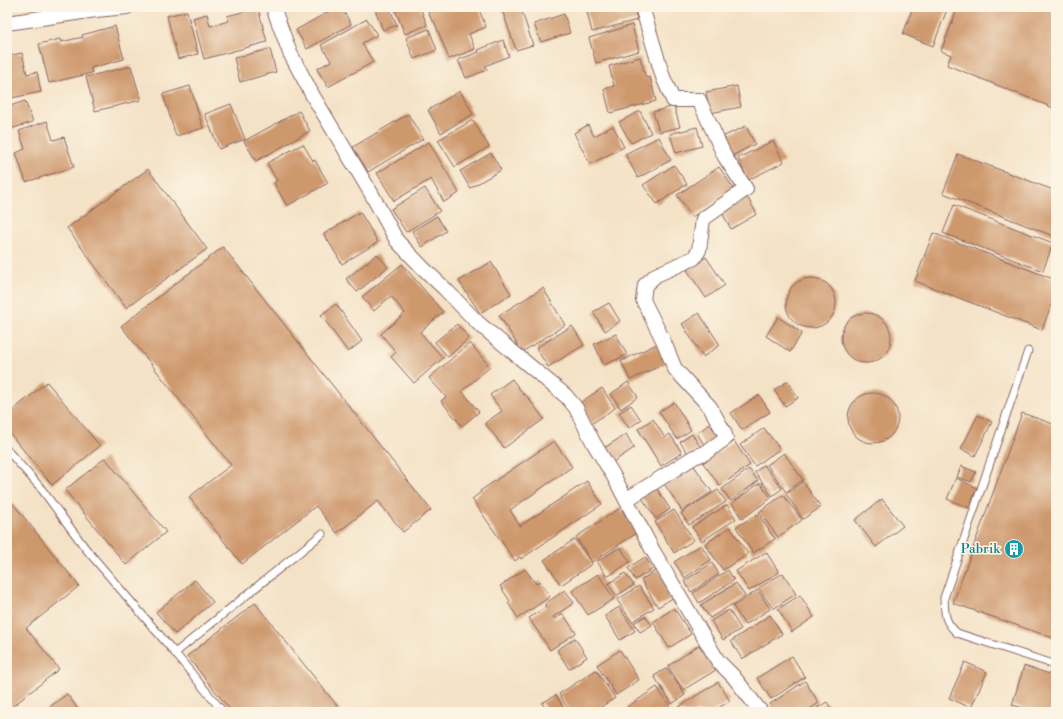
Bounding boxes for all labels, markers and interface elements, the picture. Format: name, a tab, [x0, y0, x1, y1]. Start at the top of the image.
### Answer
building icon: Pabrik	[1003, 538, 1025, 560]
place label: Pabrik	[961, 541, 1001, 557]

